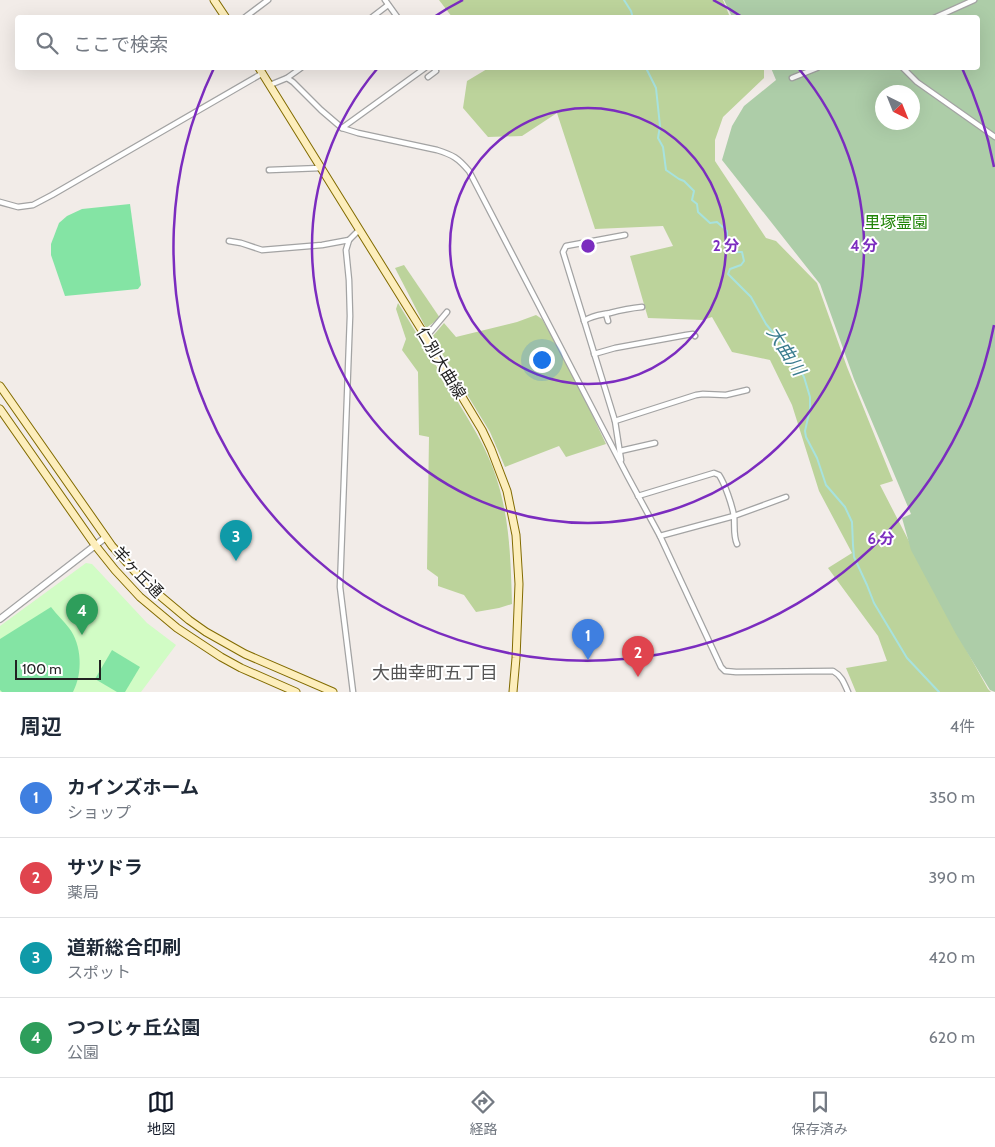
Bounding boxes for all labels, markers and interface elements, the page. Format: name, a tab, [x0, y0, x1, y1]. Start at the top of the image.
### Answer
search box	[15, 15, 980, 70]
icon: search	[33, 29, 61, 57]
text: ここで検索	[73, 33, 168, 56]
north arrow	[875, 85, 920, 130]
park label: 里塚霊園	[864, 213, 928, 232]
centre of rings	[579, 237, 597, 255]
text: 2 分	[713, 237, 739, 255]
text: 4 分	[850, 237, 878, 255]
water label: 大曲川	[762, 322, 811, 381]
street label: 仁別大曲線	[412, 324, 470, 402]
your location	[529, 347, 555, 373]
pin: 3	[220, 520, 252, 561]
text: 6 分	[868, 530, 894, 548]
street label: 羊ヶ丘通	[109, 542, 167, 602]
pin: 4	[66, 594, 98, 635]
pin: 1	[572, 619, 604, 660]
pin: 2	[622, 636, 654, 677]
scale bar	[15, 657, 101, 680]
text: 100 m	[22, 660, 62, 678]
district label: 大曲幸町五丁目	[372, 662, 498, 684]
text: 周辺	[20, 714, 62, 739]
text: 4件	[950, 717, 975, 736]
text: カインズホーム	[67, 776, 199, 799]
text: 1	[33, 788, 39, 807]
text: 350 m	[929, 788, 975, 807]
text: ショップ	[67, 803, 131, 822]
text: サツドラ	[67, 856, 143, 879]
text: 2	[32, 868, 40, 887]
text: 390 m	[928, 868, 975, 887]
text: 薬局	[67, 883, 99, 902]
text: 道新総合印刷	[67, 936, 181, 959]
text: 3	[32, 948, 40, 967]
text: 420 m	[929, 948, 975, 967]
text: スポット	[67, 963, 131, 982]
text: つつじヶ丘公園	[67, 1016, 200, 1039]
text: 4	[31, 1028, 41, 1047]
text: 620 m	[929, 1028, 975, 1047]
text: 公園	[67, 1043, 99, 1062]
tab: 地図	[147, 1088, 175, 1138]
tab: 経路	[469, 1088, 497, 1138]
tab: 保存済み	[792, 1088, 848, 1138]

